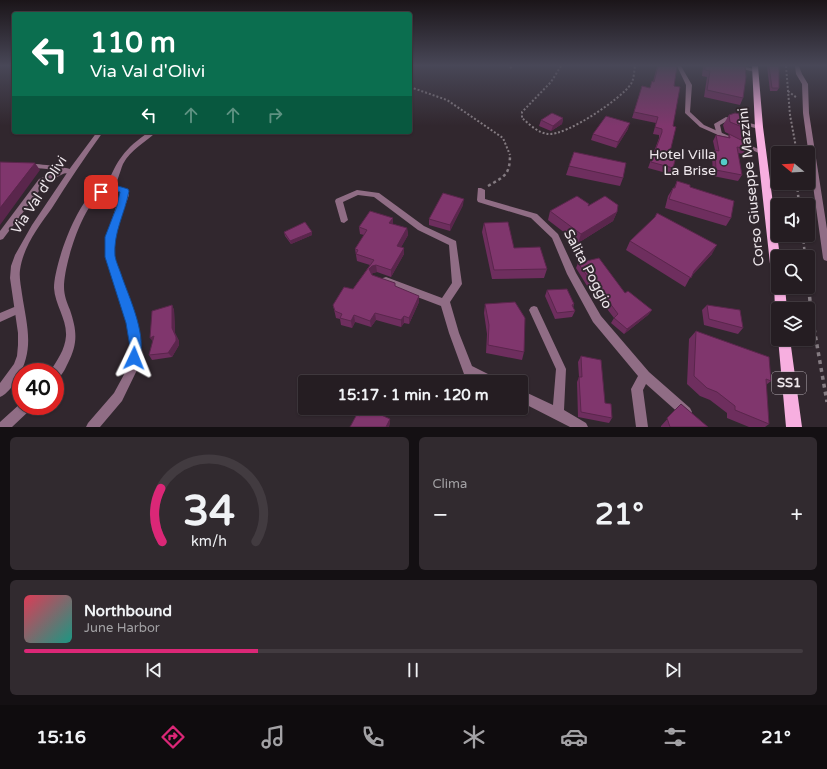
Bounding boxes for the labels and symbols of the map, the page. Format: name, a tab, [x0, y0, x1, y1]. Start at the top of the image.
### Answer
street label: Corso Giuseppe Mazzini	[734, 107, 768, 267]
place label: Hotel Villa La Brise	[649, 146, 716, 179]
north arrow	[771, 146, 815, 190]
street label: Via Val d'Olivi	[7, 153, 71, 237]
marker: Hotel Villa La Brise	[719, 157, 729, 167]
pin	[84, 175, 118, 209]
street label: Salita Poggio	[560, 226, 616, 312]
position arrow	[113, 337, 155, 379]
speed limit sign: 40	[12, 363, 64, 415]
road number: SS1	[772, 372, 806, 394]

